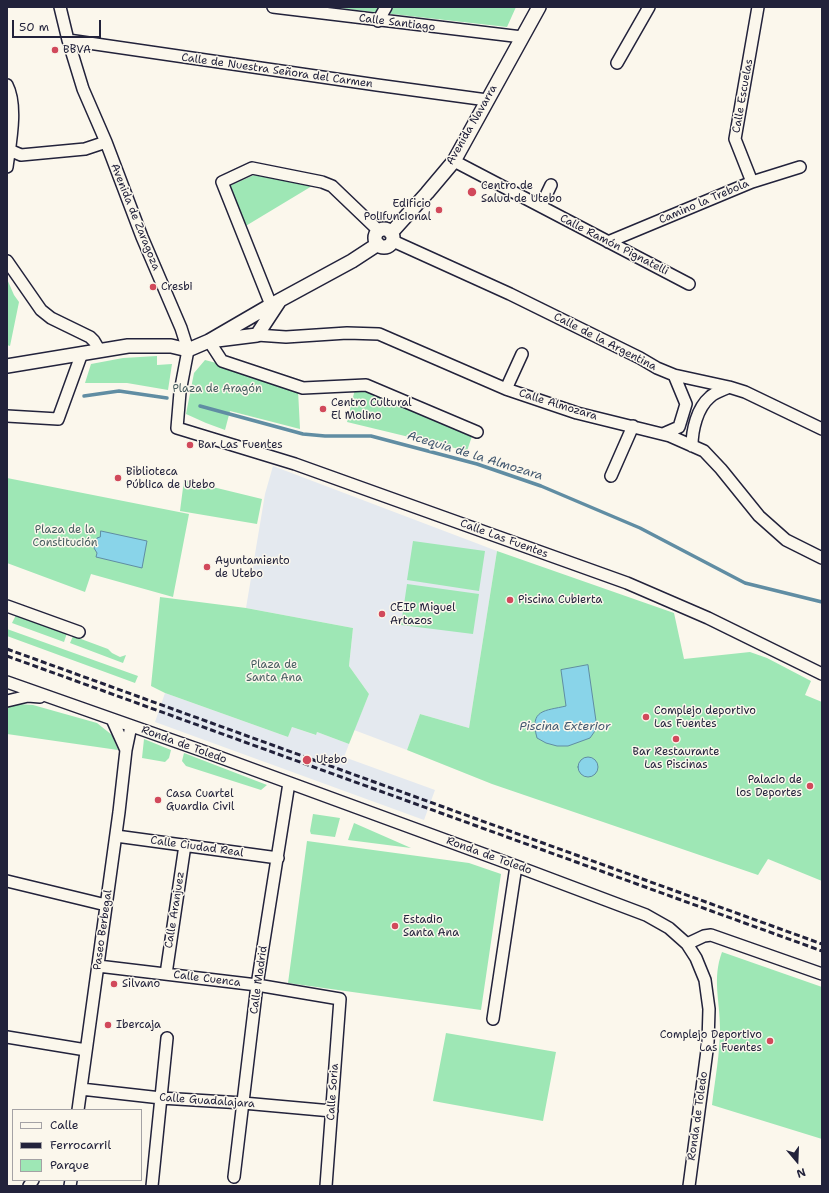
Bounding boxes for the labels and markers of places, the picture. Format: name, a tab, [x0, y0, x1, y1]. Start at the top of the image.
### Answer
place label: BBVA	[63, 43, 91, 57]
marker: BBVA	[50, 45, 60, 55]
place label: Centro de Salud de Utebo	[481, 179, 562, 205]
marker: Centro de Salud de Utebo	[466, 186, 478, 198]
place label: Edificio Polifuncional	[364, 197, 431, 223]
marker: Edificio Polifuncional	[434, 205, 444, 215]
place label: Cresbi	[161, 280, 193, 294]
marker: Cresbi	[148, 282, 158, 292]
place label: Centro Cultural El Molino	[331, 396, 412, 422]
marker: Centro Cultural El Molino	[318, 404, 328, 414]
place label: Bar Las Fuentes	[198, 438, 283, 452]
marker: Bar Las Fuentes	[185, 440, 195, 450]
place label: Biblioteca Pública de Utebo	[126, 465, 215, 491]
marker: Biblioteca Pública de Utebo	[113, 473, 123, 483]
place label: Ayuntamiento de Utebo	[215, 554, 290, 580]
marker: Ayuntamiento de Utebo	[202, 562, 212, 572]
place label: Piscina Cubierta	[518, 593, 602, 607]
marker: Piscina Cubierta	[505, 595, 515, 605]
place label: CEIP Miguel Artazos	[390, 601, 456, 627]
marker: CEIP Miguel Artazos	[377, 609, 387, 619]
place label: Complejo deportivo Las Fuentes	[654, 704, 756, 730]
marker: Complejo deportivo Las Fuentes	[641, 712, 651, 722]
marker: Bar Restaurante Las Piscinas	[671, 734, 681, 744]
place label: Bar Restaurante Las Piscinas	[633, 745, 719, 771]
place label: Utebo	[316, 753, 347, 767]
marker: Utebo	[301, 754, 313, 766]
place label: Palacio de los Deportes	[736, 773, 802, 799]
marker: Palacio de los Deportes	[805, 781, 815, 791]
place label: Casa Cuartel Guardia Civil	[166, 787, 234, 813]
marker: Casa Cuartel Guardia Civil	[153, 795, 163, 805]
place label: Estadio Santa Ana	[403, 913, 459, 939]
marker: Estadio Santa Ana	[390, 921, 400, 931]
place label: Silvano	[122, 977, 160, 991]
marker: Silvano	[109, 979, 119, 989]
place label: Ibercaja	[116, 1018, 161, 1032]
marker: Ibercaja	[103, 1020, 113, 1030]
place label: Complejo Deportivo Las Fuentes	[660, 1028, 762, 1054]
marker: Complejo Deportivo Las Fuentes	[765, 1036, 775, 1046]

